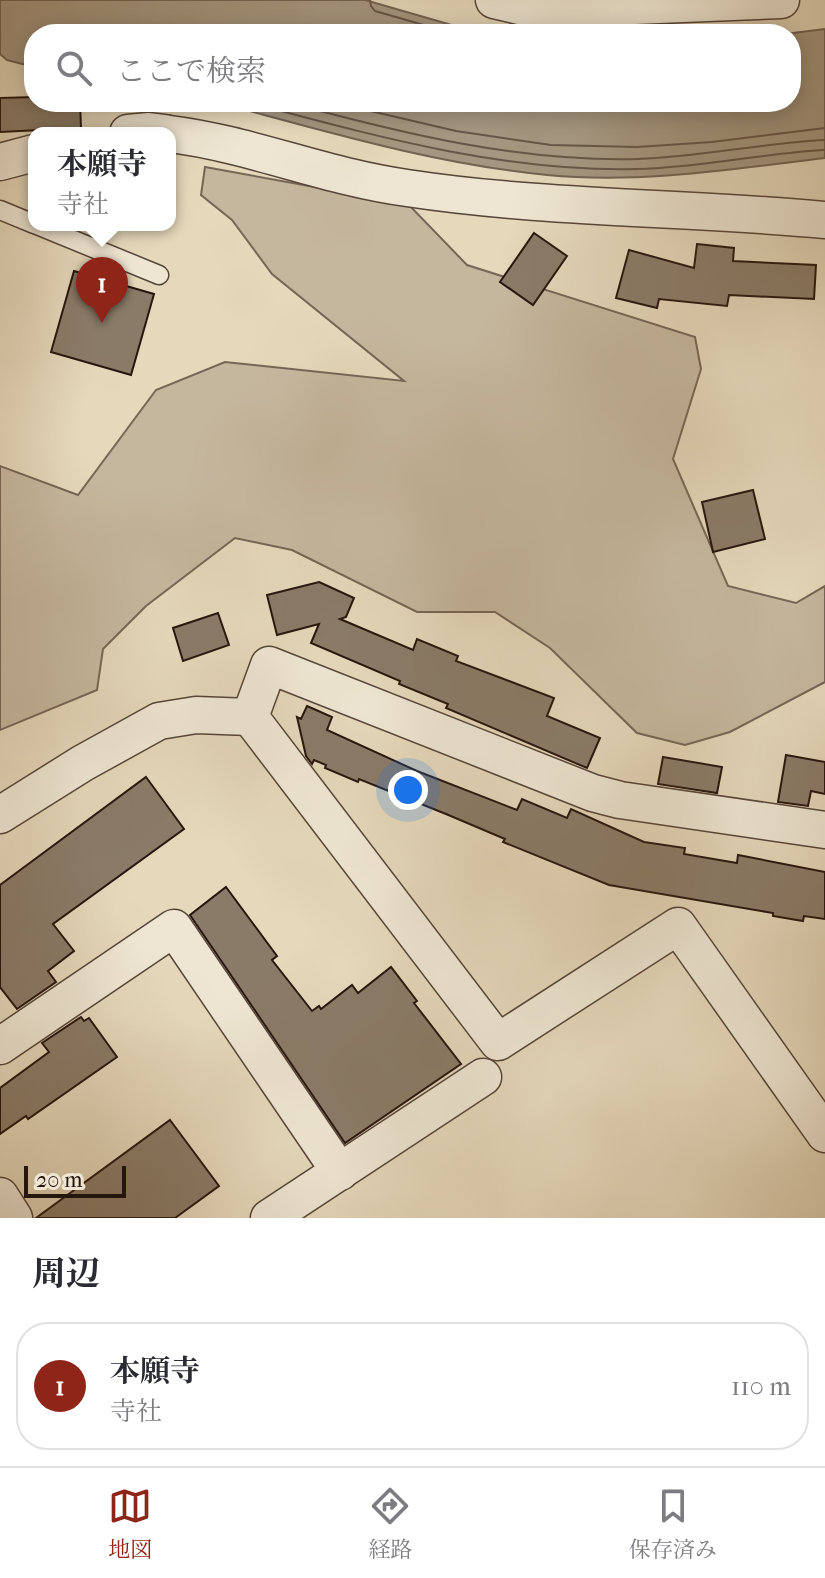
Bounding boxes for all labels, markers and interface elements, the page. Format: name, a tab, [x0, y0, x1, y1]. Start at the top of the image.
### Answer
search box	[24, 24, 801, 112]
icon: search	[52, 46, 96, 90]
text: ここで検索	[116, 54, 266, 89]
popup	[28, 127, 176, 231]
text: 本願寺	[57, 147, 147, 182]
text: 寺社	[57, 189, 109, 220]
pin: 1	[76, 257, 128, 323]
your location	[388, 770, 428, 810]
scale bar	[24, 1162, 126, 1198]
text: 20 m	[36, 1167, 82, 1193]
text: 周辺	[32, 1254, 100, 1294]
text: 本願寺	[110, 1354, 200, 1389]
text: 1	[55, 1371, 65, 1402]
text: 110 m	[731, 1371, 791, 1402]
text: 寺社	[110, 1396, 162, 1427]
tab: 地図	[108, 1484, 152, 1563]
tab: 経路	[368, 1484, 413, 1563]
tab: 保存済み	[629, 1484, 717, 1563]

